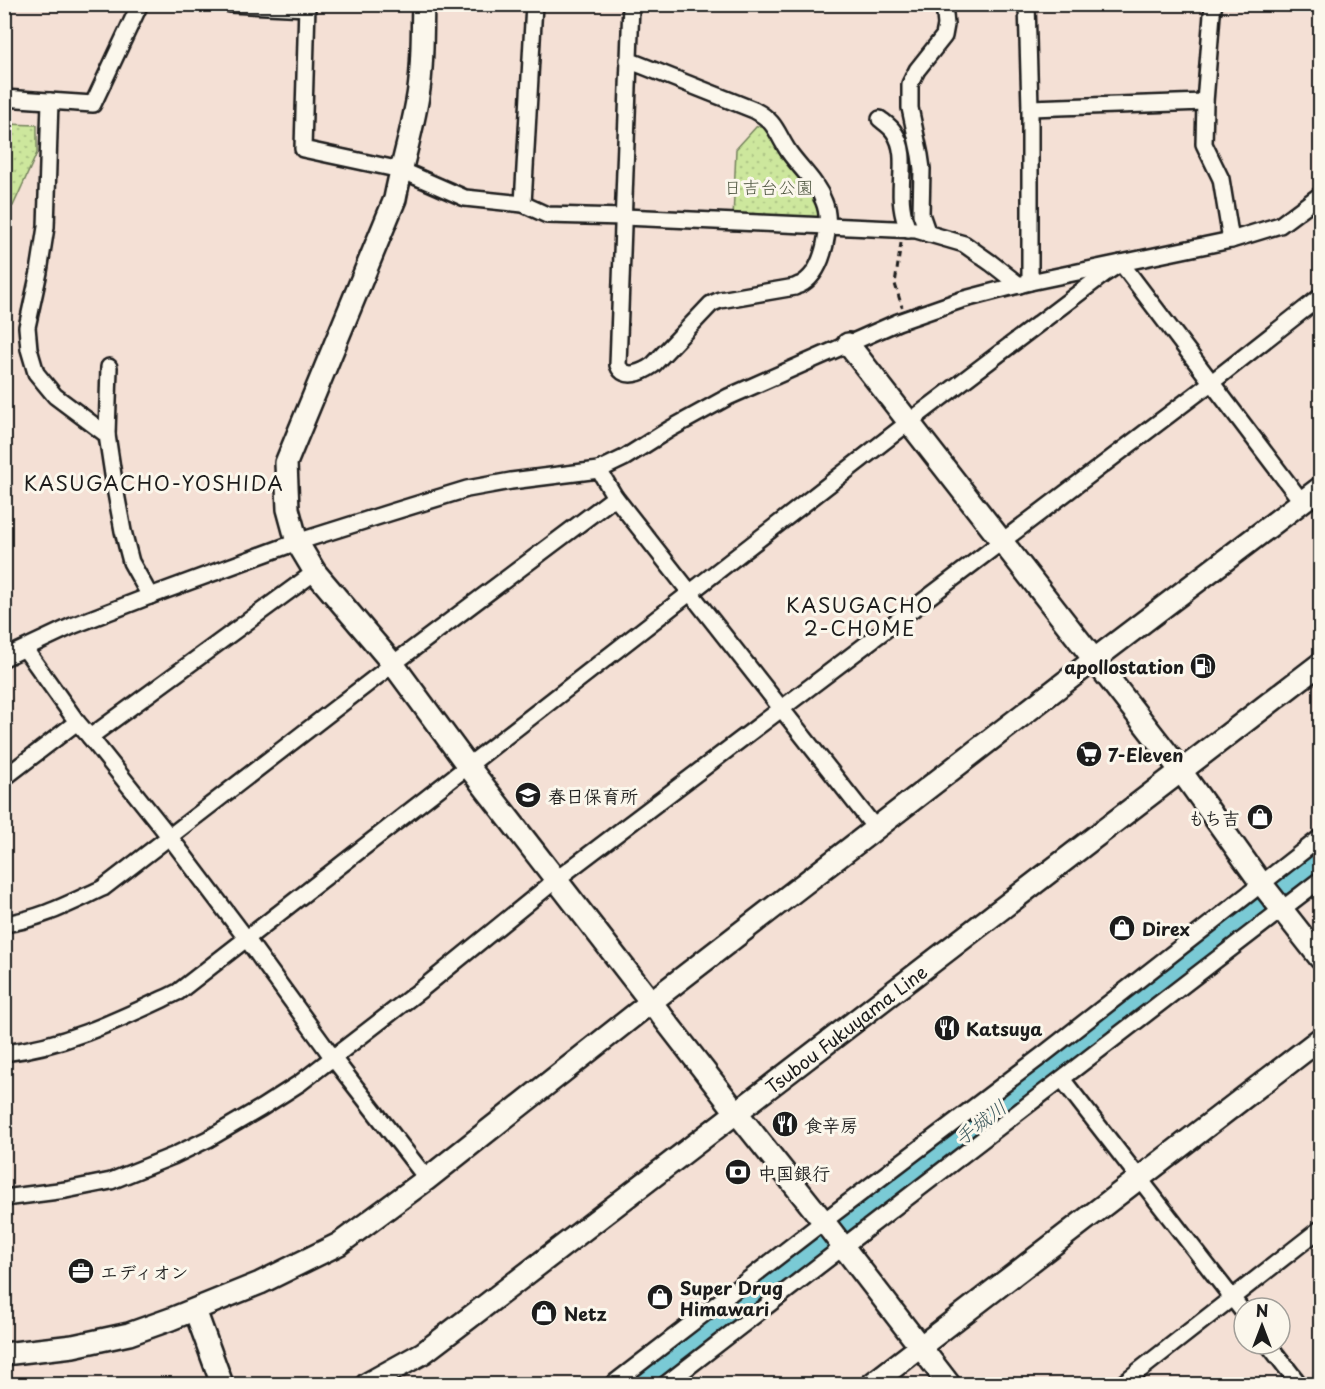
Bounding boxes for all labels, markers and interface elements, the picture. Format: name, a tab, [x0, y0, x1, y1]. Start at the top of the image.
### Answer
park label: 日吉台公園	[724, 173, 814, 200]
district label: KASUGACHO-YOSHIDA	[24, 468, 284, 498]
district label: KASUGACHO 2-CHOME	[786, 590, 934, 643]
fuel station icon: apollostation	[1188, 651, 1218, 681]
place label: apollostation	[1064, 653, 1184, 680]
supermarket icon: 7-Eleven	[1074, 739, 1104, 769]
place label: 7-Eleven	[1108, 741, 1183, 768]
school or university icon: 春日保育所	[513, 780, 543, 810]
place label: 春日保育所	[548, 782, 638, 809]
shop icon: もち吉	[1245, 802, 1275, 832]
place label: もち吉	[1187, 804, 1240, 831]
shop icon: Direx	[1107, 913, 1137, 943]
place label: Direx	[1142, 915, 1190, 942]
street label: Tsubou Fukuyama Line	[759, 958, 932, 1099]
restaurant icon: Katsuya	[932, 1013, 962, 1043]
place label: Katsuya	[966, 1015, 1042, 1042]
water label: 手城川	[947, 1092, 1013, 1152]
restaurant icon: 食辛房	[770, 1109, 800, 1139]
place label: 食辛房	[804, 1111, 858, 1138]
bank icon: 中国銀行	[723, 1157, 753, 1187]
place label: 中国銀行	[758, 1159, 830, 1186]
office icon: エディオン	[66, 1256, 96, 1286]
place label: エディオン	[100, 1258, 189, 1285]
place label: Super Drug Himawari	[680, 1274, 783, 1322]
shop icon: Super Drug Himawari	[645, 1282, 675, 1312]
north arrow	[1232, 1296, 1292, 1356]
shop icon: Netz	[529, 1298, 559, 1328]
text: N	[1256, 1298, 1268, 1322]
place label: Netz	[564, 1300, 607, 1327]

